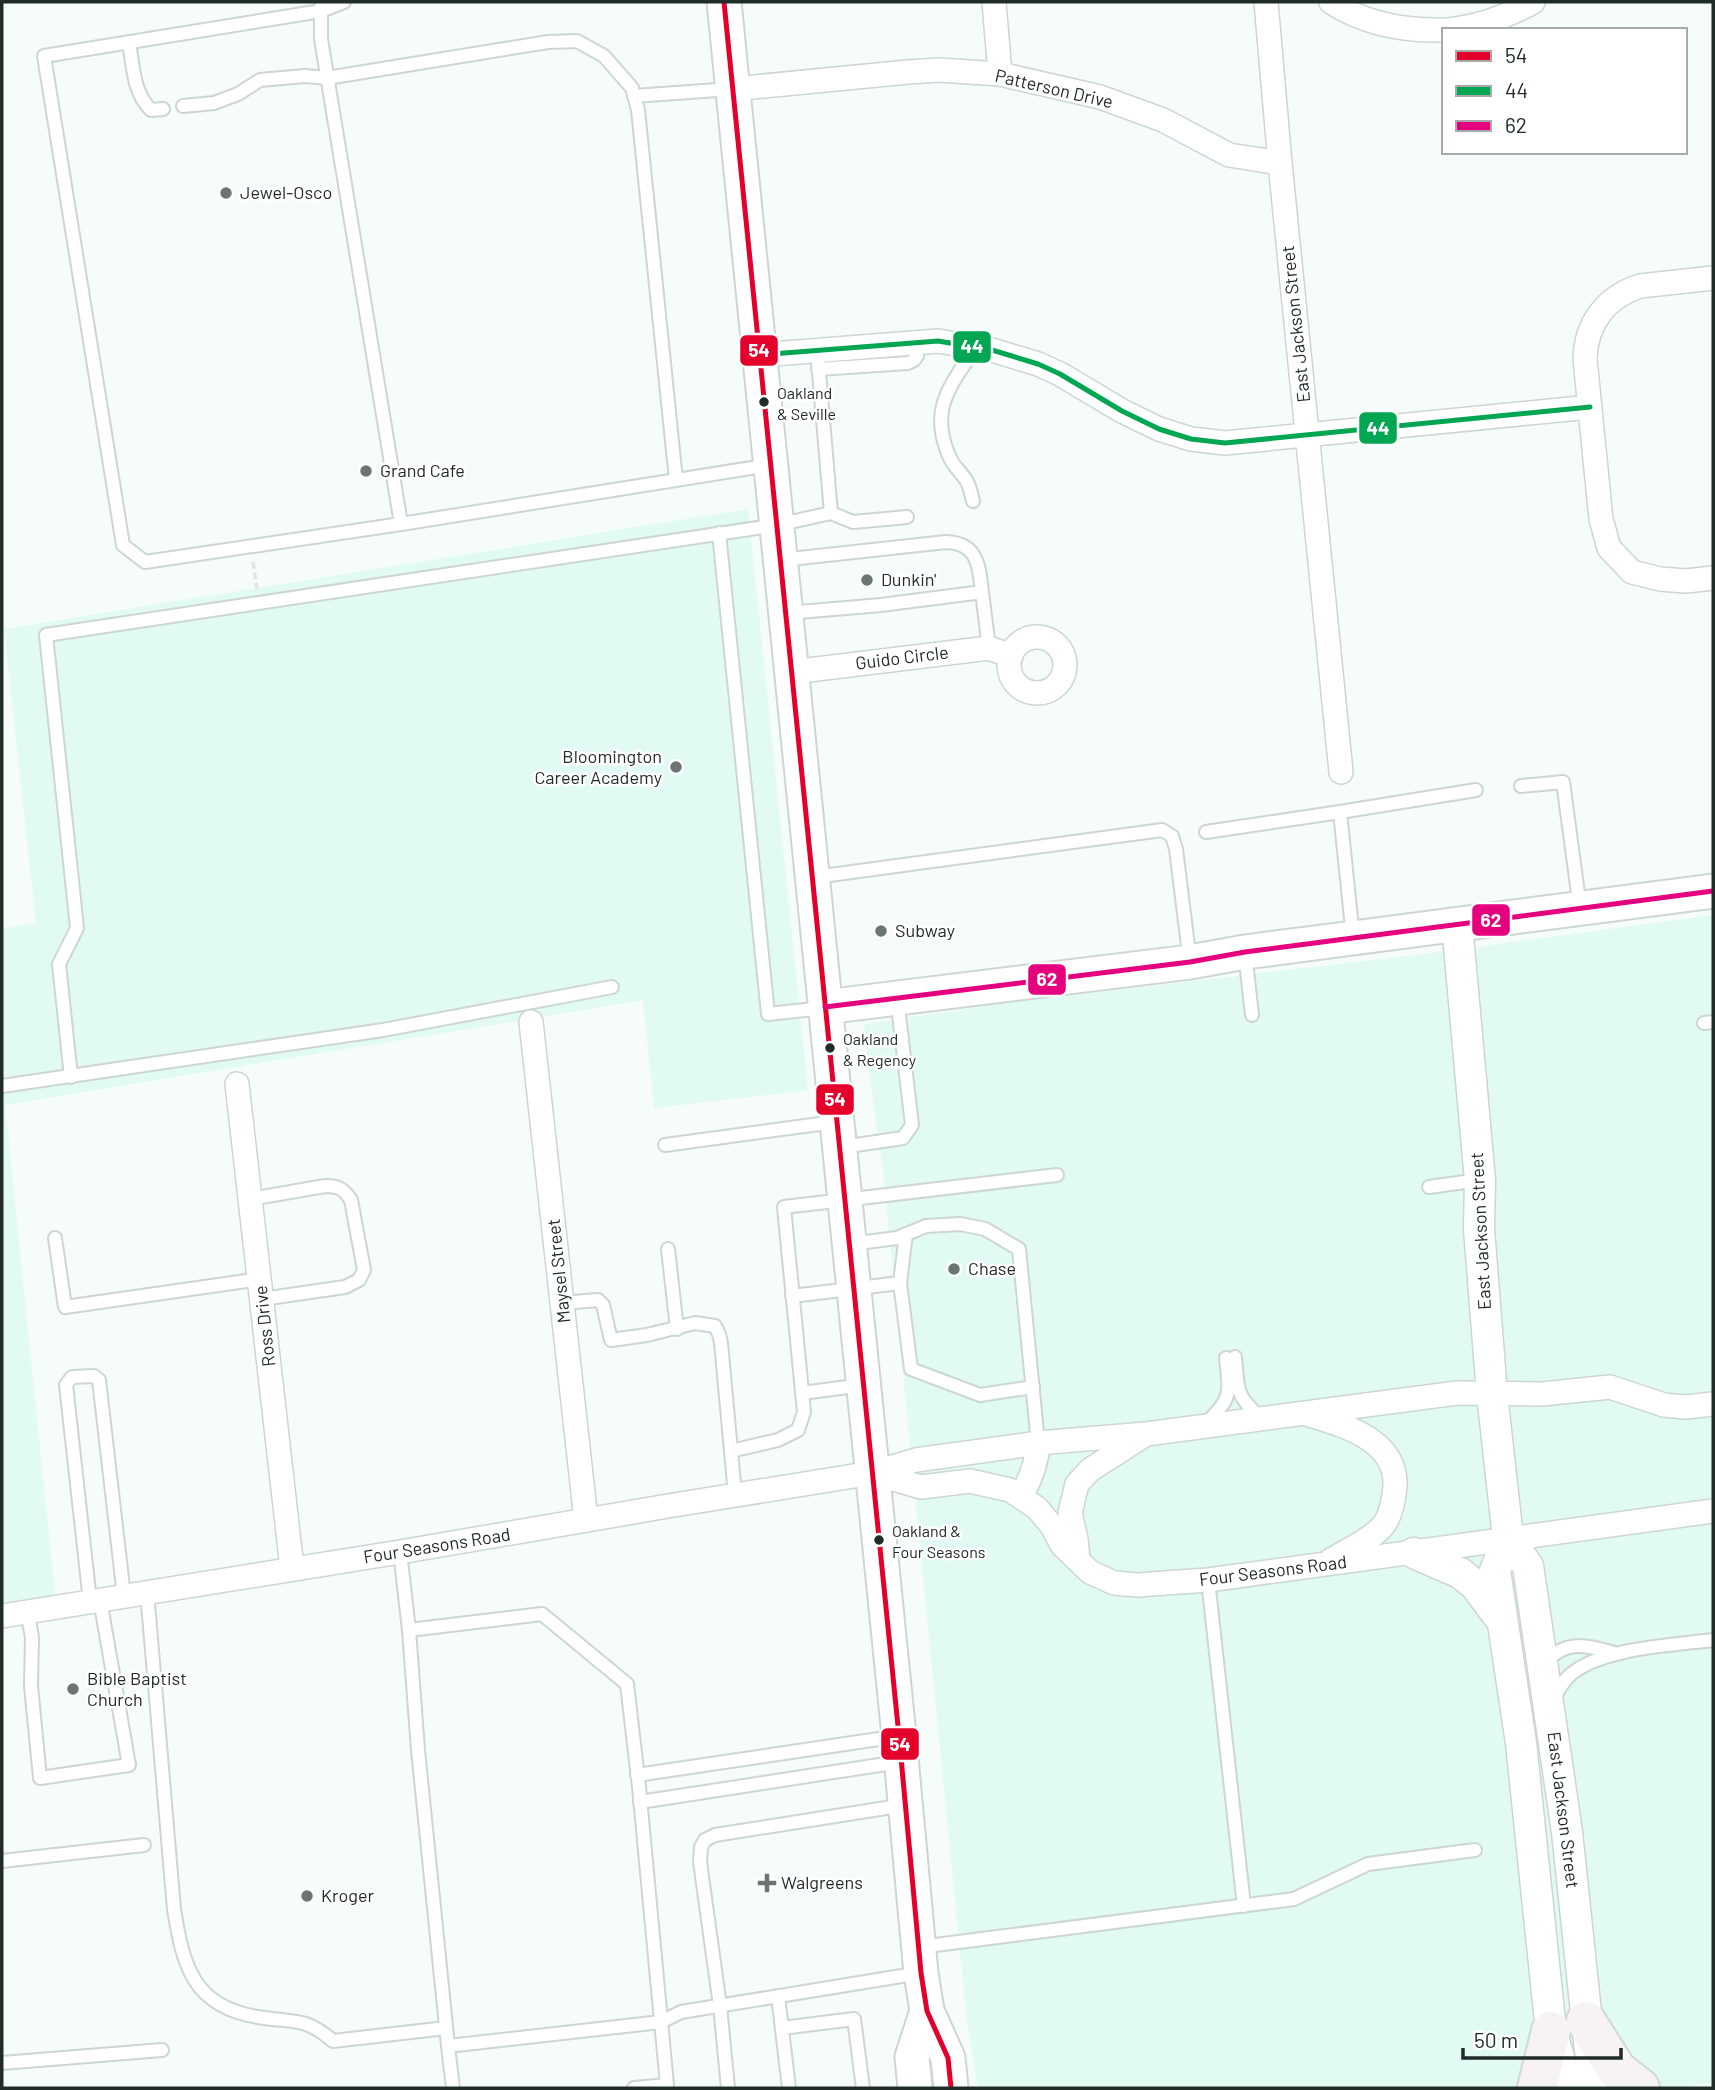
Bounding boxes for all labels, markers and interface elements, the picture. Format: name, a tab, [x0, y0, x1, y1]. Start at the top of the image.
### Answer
legend	[1442, 28, 1687, 154]
text: 54	[1505, 42, 1527, 67]
street label: Patterson Drive	[993, 64, 1115, 112]
text: 44	[1505, 77, 1528, 102]
text: 62	[1505, 112, 1527, 137]
place label: Jewel-Osco	[240, 181, 332, 203]
marker: Jewel-Osco	[218, 185, 234, 201]
street label: East Jackson Street	[1276, 245, 1314, 404]
line badge: 44	[952, 330, 992, 364]
line badge: 54	[739, 334, 779, 367]
text: 44	[961, 334, 984, 357]
text: 54	[748, 338, 770, 361]
place label: Oakland & Seville	[777, 383, 836, 423]
marker: Oakland & Seville	[757, 395, 771, 409]
line badge: 44	[1358, 411, 1398, 445]
text: 44	[1367, 416, 1390, 439]
place label: Grand Cafe	[380, 459, 465, 481]
marker: Grand Cafe	[358, 463, 374, 479]
place label: Dunkin'	[881, 568, 936, 590]
marker: Dunkin'	[859, 572, 875, 588]
street label: Guido Circle	[854, 640, 950, 674]
place label: Bloomington Career Academy	[535, 745, 662, 788]
marker: Bloomington Career Academy	[668, 759, 684, 775]
line badge: 62	[1471, 903, 1511, 937]
text: 62	[1481, 908, 1501, 931]
place label: Subway	[895, 919, 955, 941]
marker: Subway	[873, 923, 889, 939]
line badge: 62	[1027, 963, 1067, 996]
text: 62	[1037, 967, 1057, 990]
place label: Oakland & Regency	[843, 1029, 917, 1069]
marker: Oakland & Regency	[823, 1041, 837, 1055]
line badge: 54	[815, 1083, 855, 1116]
text: 54	[824, 1087, 846, 1110]
street label: East Jackson Street	[1465, 1152, 1495, 1310]
street label: Maysel Street	[542, 1218, 574, 1324]
place label: Chase	[968, 1257, 1016, 1279]
marker: Chase	[946, 1261, 962, 1277]
street label: Ross Drive	[249, 1284, 279, 1368]
place label: Oakland & Four Seasons	[892, 1521, 985, 1561]
street label: Four Seasons Road	[362, 1523, 512, 1567]
marker: Oakland & Four Seasons	[872, 1533, 886, 1547]
street label: Four Seasons Road	[1198, 1550, 1348, 1590]
place label: Bible Baptist Church	[87, 1667, 187, 1710]
marker: Bible Baptist Church	[65, 1681, 81, 1697]
line badge: 54	[880, 1727, 920, 1761]
street label: East Jackson Street	[1543, 1730, 1585, 1889]
text: 54	[889, 1732, 911, 1755]
place label: Walgreens	[781, 1871, 863, 1893]
marker: Walgreens	[759, 1875, 775, 1891]
place label: Kroger	[321, 1884, 374, 1906]
marker: Kroger	[299, 1888, 315, 1904]
scale bar	[1463, 2016, 1620, 2060]
text: 50 m	[1474, 2027, 1518, 2052]

